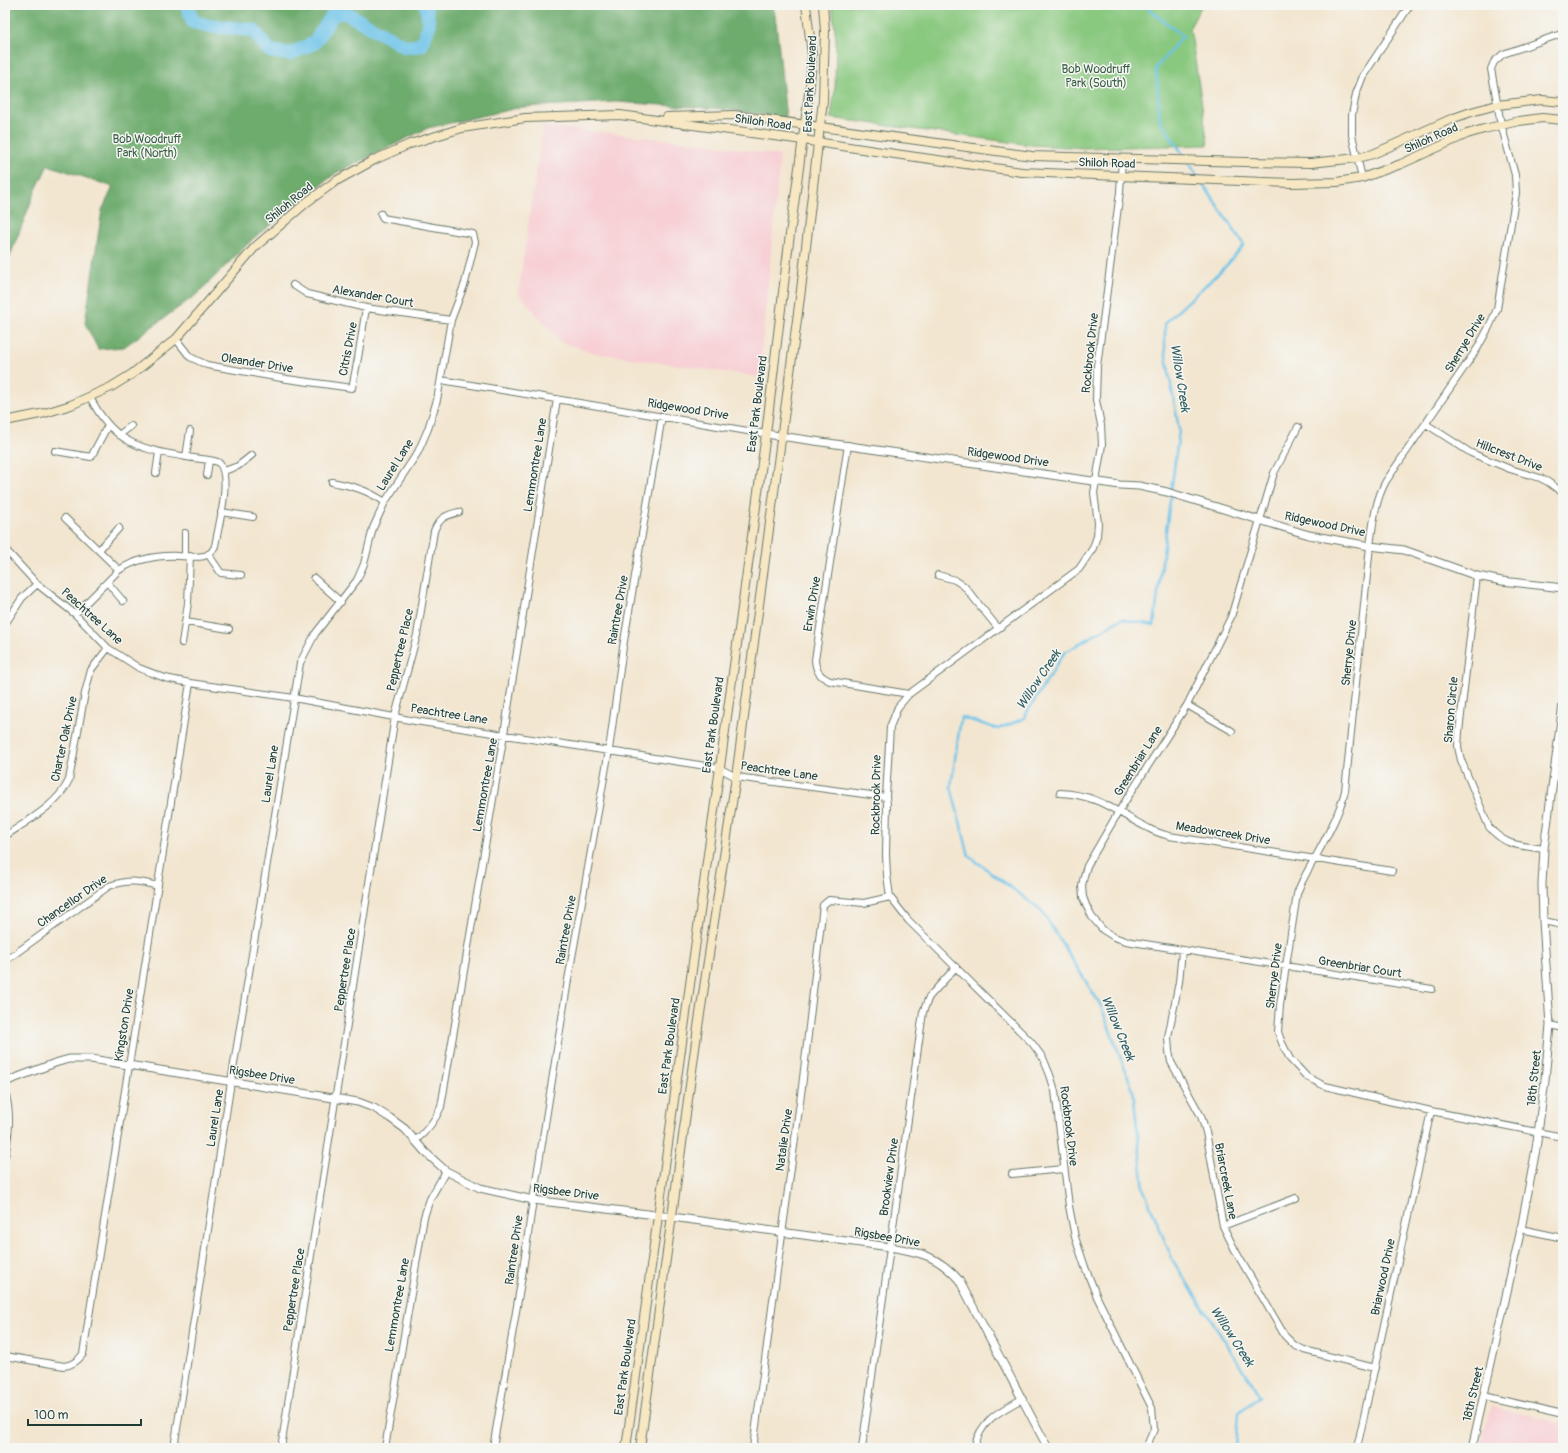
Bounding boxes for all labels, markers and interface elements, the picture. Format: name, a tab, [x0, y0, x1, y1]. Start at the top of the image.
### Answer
street label: East Park Boulevard	[800, 35, 821, 133]
park label: Bob Woodruff Park (South)	[1062, 62, 1131, 91]
street label: Shiloh Road	[734, 111, 792, 134]
street label: Shiloh Road	[1402, 120, 1461, 157]
park label: Bob Woodruff Park (North)	[113, 132, 182, 161]
street label: Shiloh Road	[1078, 155, 1136, 172]
street label: Shiloh Road	[262, 179, 316, 227]
street label: Alexander Court	[331, 282, 415, 311]
street label: Sherrye Drive	[1442, 311, 1489, 376]
street label: Rockbrook Drive	[1079, 312, 1102, 394]
street label: Citris Drive	[336, 321, 361, 377]
water label: Willow Creek	[1167, 343, 1194, 415]
street label: Oleander Drive	[220, 350, 294, 377]
street label: East Park Boulevard	[744, 355, 771, 453]
street label: Ridgewood Drive	[646, 396, 730, 423]
street label: Lemmontree Lane	[521, 417, 550, 513]
street label: Hillcrest Drive	[1473, 436, 1544, 475]
street label: Laurel Lane	[374, 437, 417, 494]
street label: Ridgewood Drive	[966, 444, 1050, 471]
street label: Ridgewood Drive	[1283, 509, 1367, 540]
street label: Raintree Drive	[605, 574, 632, 646]
street label: Erwin Drive	[801, 575, 824, 633]
street label: Peachtree Lane	[58, 585, 126, 648]
street label: Peppertree Place	[384, 607, 417, 693]
street label: Sherrye Drive	[1339, 619, 1360, 687]
water label: Willow Creek	[1013, 645, 1066, 713]
street label: East Park Boulevard	[699, 676, 728, 774]
street label: Sharon Circle	[1441, 676, 1462, 744]
street label: Charter Oak Drive	[48, 695, 81, 783]
street label: Peachtree Lane	[409, 701, 489, 728]
street label: Greenbriar Lane	[1111, 723, 1166, 799]
street label: Lemmontree Lane	[470, 737, 501, 833]
street label: Laurel Lane	[259, 744, 282, 804]
street label: Rockbrook Drive	[868, 755, 885, 835]
street label: Peachtree Lane	[739, 759, 819, 784]
street label: Meadowcreek Drive	[1175, 819, 1271, 848]
street label: Chancellor Drive	[35, 872, 110, 931]
street label: Raintree Drive	[553, 894, 580, 966]
street label: Peppertree Place	[331, 927, 360, 1013]
street label: Sherrye Drive	[1263, 942, 1286, 1010]
street label: Greenbriar Court	[1317, 954, 1403, 982]
street label: Kingston Drive	[111, 987, 138, 1063]
water label: Willow Creek	[1098, 994, 1139, 1065]
street label: East Park Boulevard	[655, 997, 684, 1095]
street label: 18th Street	[1524, 1049, 1545, 1107]
street label: Rigsbee Drive	[228, 1063, 296, 1088]
street label: Rockbrook Drive	[1056, 1085, 1081, 1167]
street label: Laurel Lane	[204, 1088, 227, 1148]
street label: Natalie Drive	[773, 1108, 796, 1172]
street label: Brookview Drive	[877, 1137, 902, 1217]
street label: Briarcreek Lane	[1211, 1142, 1240, 1221]
street label: Rigsbee Drive	[532, 1181, 600, 1204]
street label: Raintree Drive	[502, 1214, 527, 1286]
street label: Rigsbee Drive	[853, 1224, 921, 1251]
street label: Briarwood Drive	[1368, 1237, 1399, 1317]
street label: Peppertree Place	[280, 1247, 309, 1333]
street label: Lemmontree Lane	[382, 1257, 413, 1353]
water label: Willow Creek	[1207, 1303, 1258, 1371]
street label: East Park Boulevard	[611, 1318, 640, 1416]
street label: 18th Street	[1460, 1365, 1487, 1423]
scale bar	[28, 1401, 141, 1427]
text: 100 m	[34, 1408, 69, 1423]

